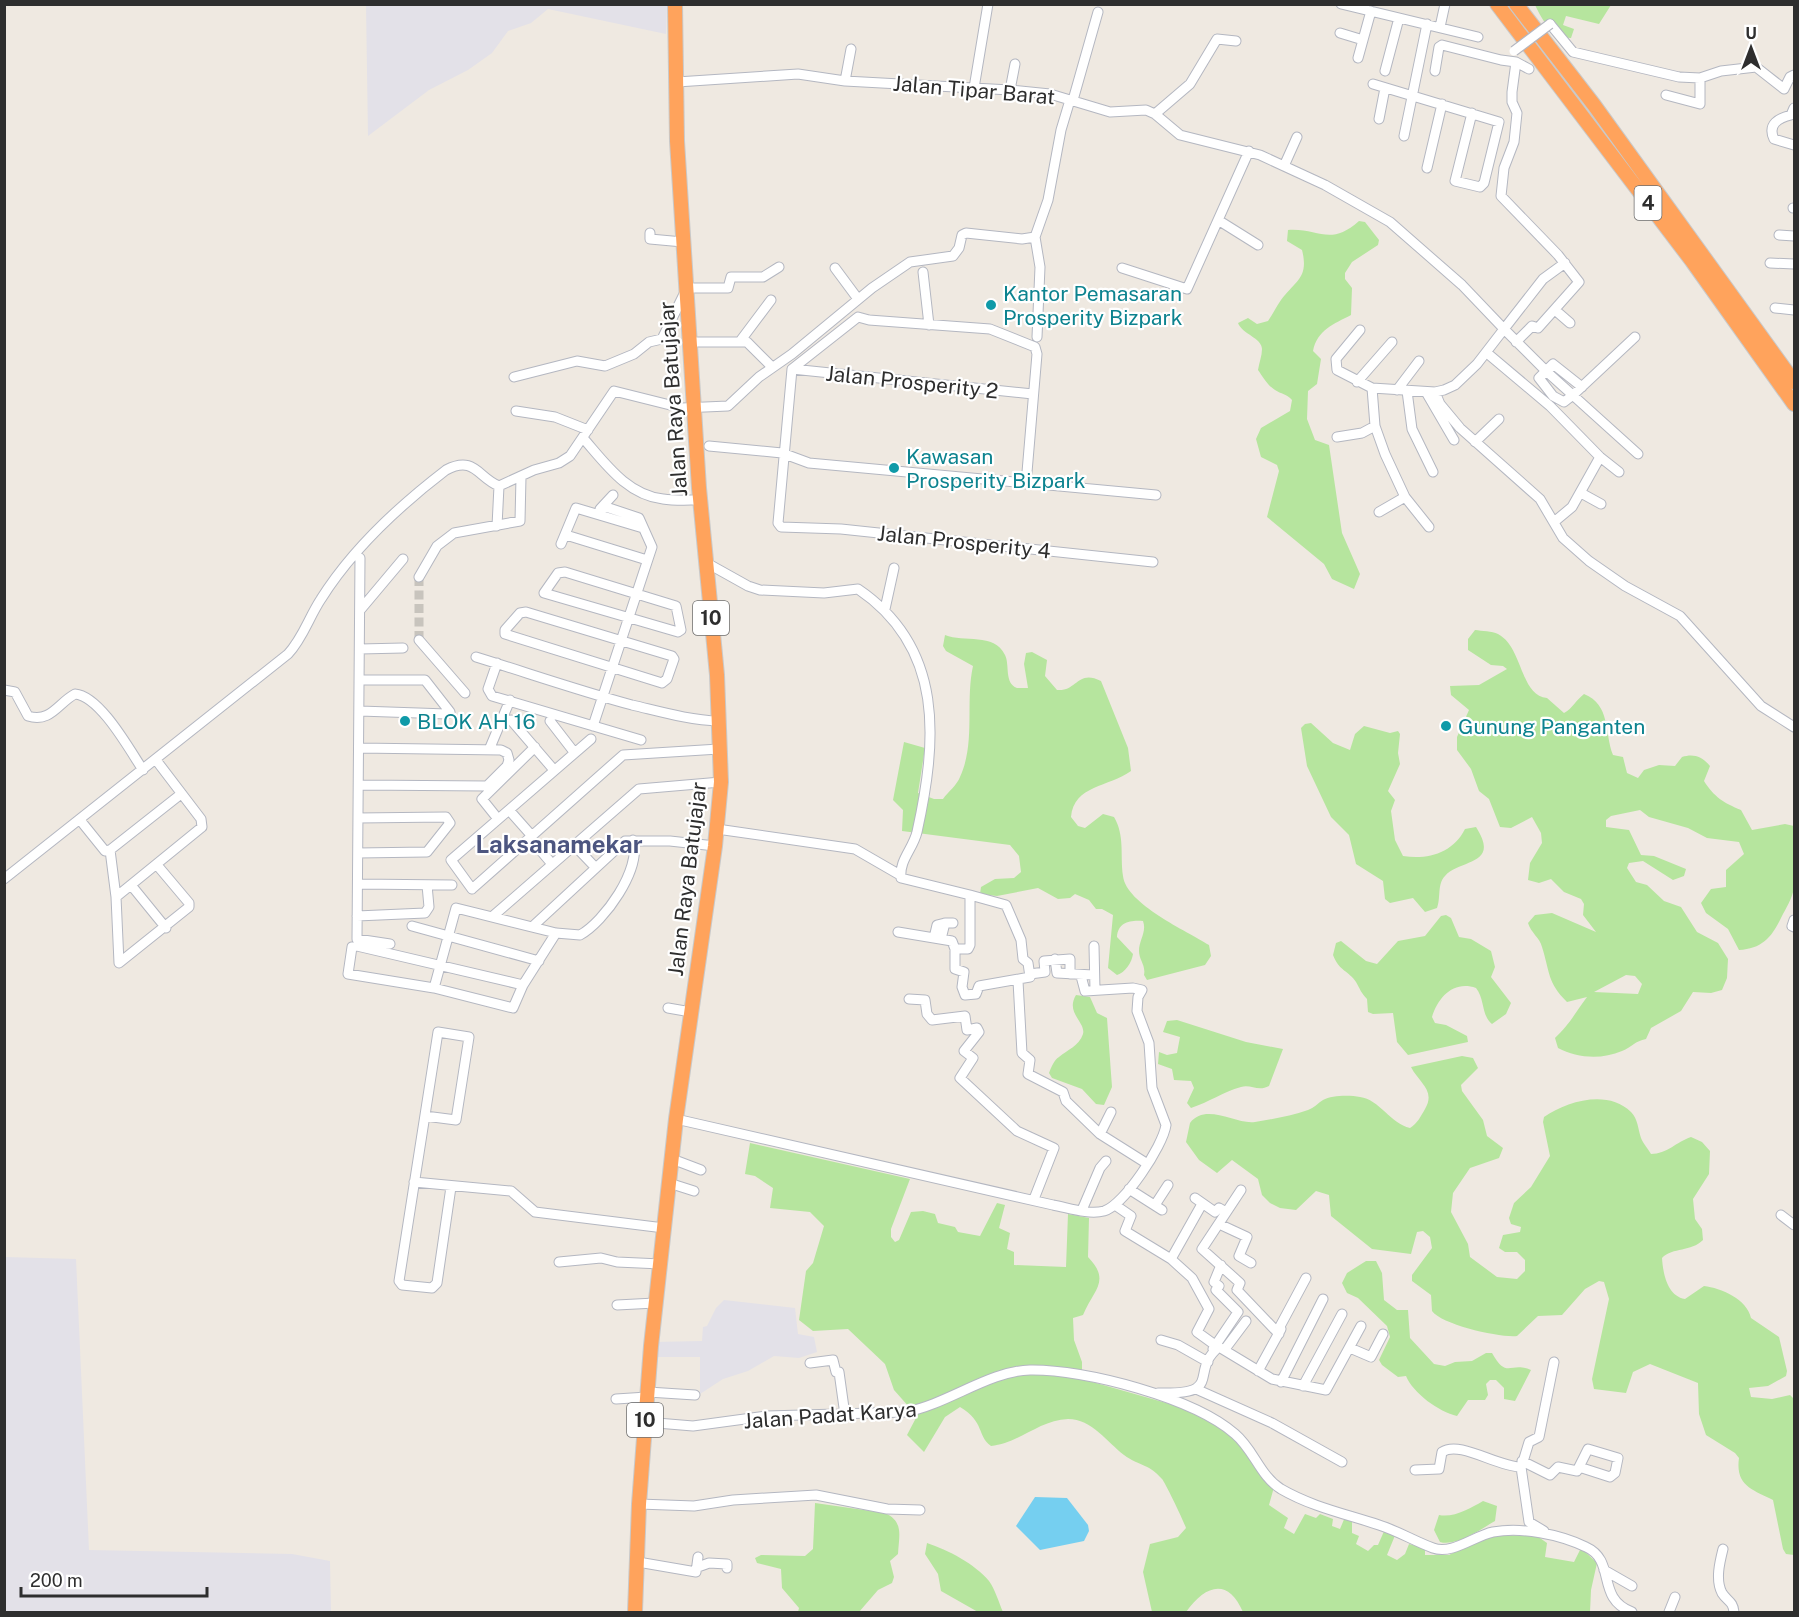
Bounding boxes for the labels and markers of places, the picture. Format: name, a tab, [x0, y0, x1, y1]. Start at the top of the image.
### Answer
place label: Kantor Pemasaran Prosperity Bizpark	[1003, 281, 1183, 330]
marker: Kantor Pemasaran Prosperity Bizpark	[984, 298, 998, 312]
place label: Kawasan Prosperity Bizpark	[906, 444, 1086, 493]
marker: Kawasan Prosperity Bizpark	[887, 461, 901, 475]
place label: BLOK AH 16	[417, 709, 536, 734]
marker: BLOK AH 16	[398, 714, 412, 728]
place label: Gunung Panganten	[1458, 714, 1645, 739]
marker: Gunung Panganten	[1439, 719, 1453, 733]

